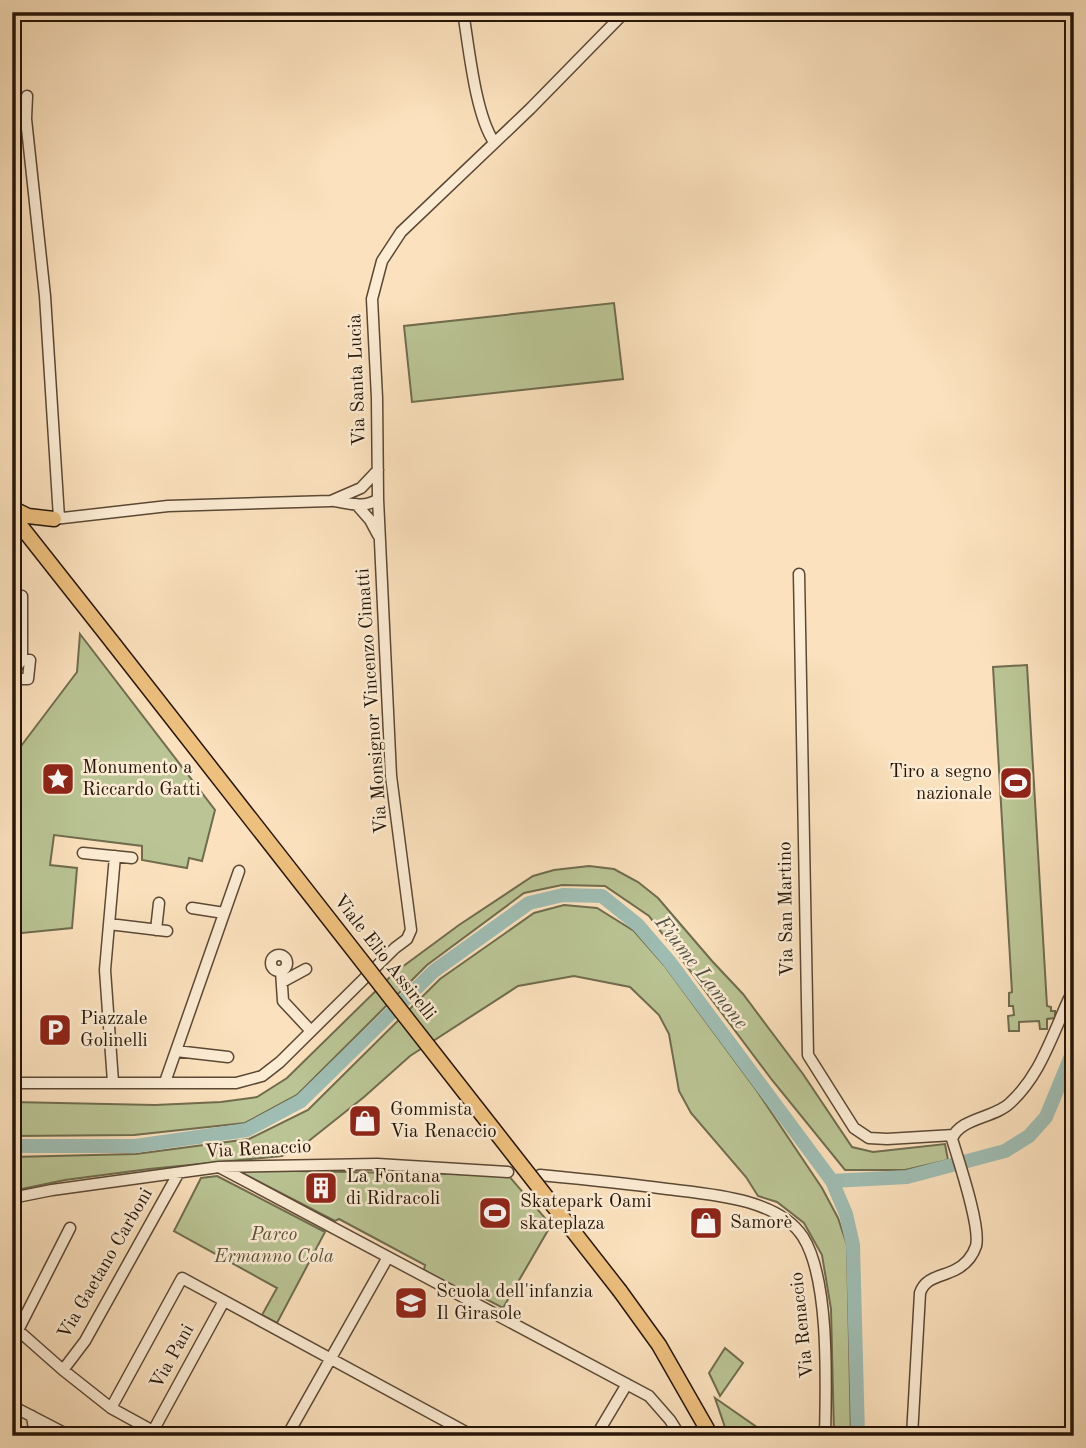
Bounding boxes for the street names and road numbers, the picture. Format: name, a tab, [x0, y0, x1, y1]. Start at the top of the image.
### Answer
street label: Via Santa Lucia	[346, 313, 370, 446]
street label: Via Monsignor Vincenzo Cimatti	[354, 568, 392, 834]
street label: Via San Martino	[776, 841, 798, 977]
street label: Viale Elio Assirelli	[329, 892, 439, 1024]
street label: Via Renaccio	[204, 1138, 312, 1162]
street label: Via Gaetano Carboni	[55, 1185, 157, 1343]
street label: Via Renaccio	[788, 1271, 818, 1379]
street label: Via Pani	[148, 1322, 198, 1392]

